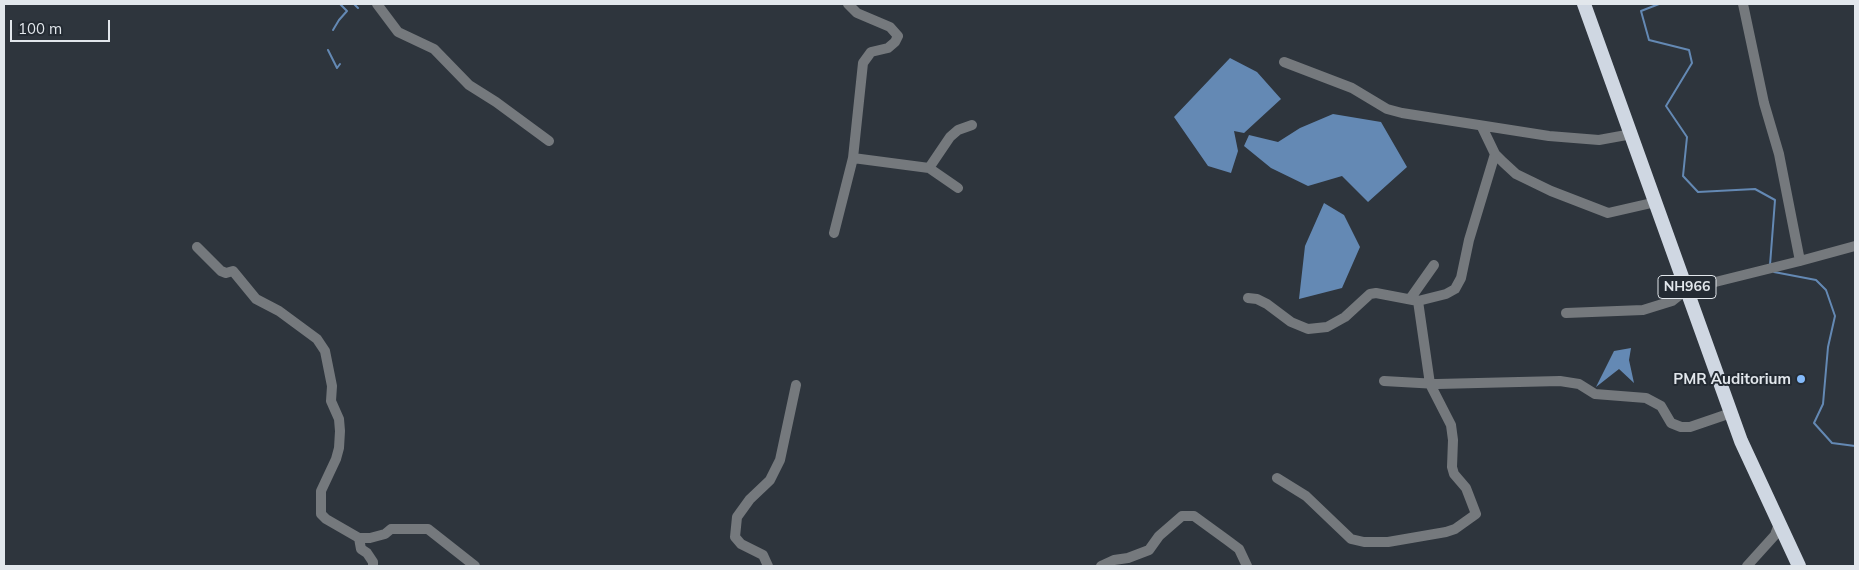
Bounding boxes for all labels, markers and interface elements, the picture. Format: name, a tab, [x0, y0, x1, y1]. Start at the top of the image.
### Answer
scale bar	[12, 10, 112, 42]
text: 100 m	[18, 19, 62, 38]
road number: NH966	[1658, 276, 1716, 298]
place label: PMR Auditorium	[1673, 370, 1791, 388]
marker: PMR Auditorium	[1795, 373, 1807, 385]

